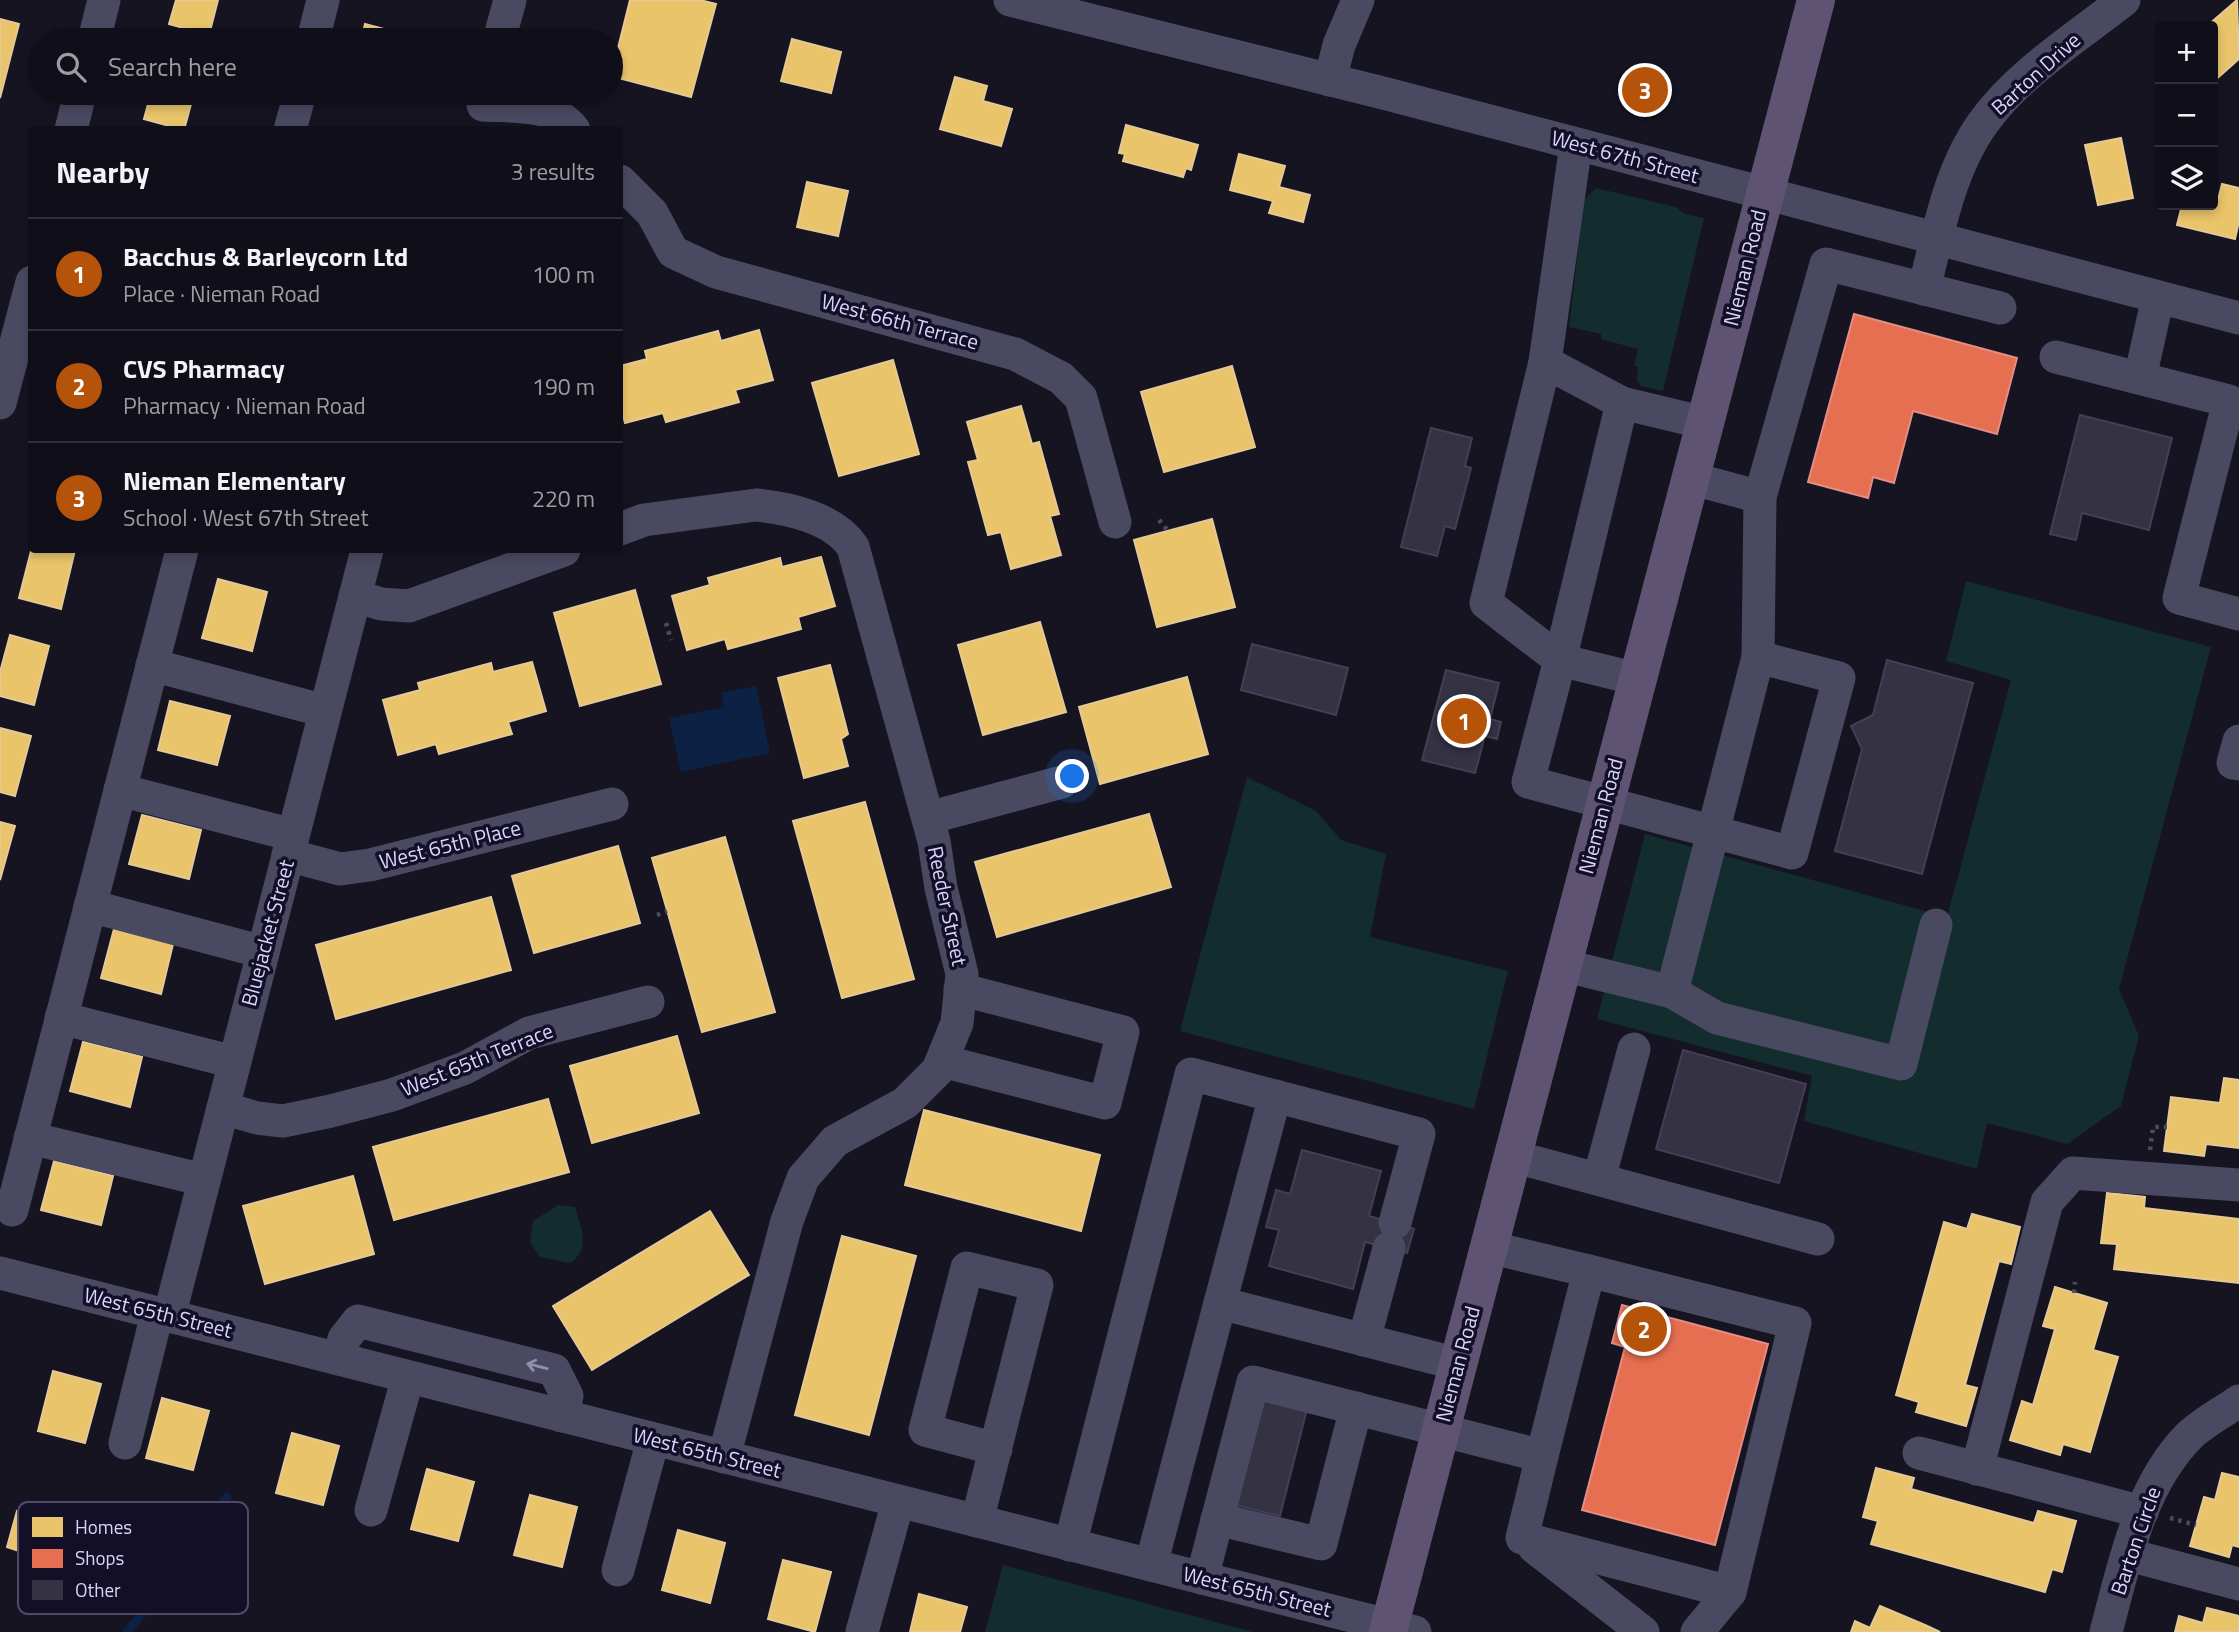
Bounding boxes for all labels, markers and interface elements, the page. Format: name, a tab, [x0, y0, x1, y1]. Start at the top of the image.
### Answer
map controls	[2155, 21, 2218, 210]
button: +	[2155, 21, 2218, 84]
street label: Barton Drive	[1983, 24, 2087, 122]
search box	[28, 28, 623, 105]
text: Search here	[108, 47, 237, 86]
icon: search	[52, 48, 90, 86]
pin: 3	[1622, 64, 1668, 116]
button: −	[2155, 84, 2218, 147]
street label: West 67th Street	[1548, 121, 1703, 191]
button: layers	[2155, 147, 2218, 210]
text: Nearby	[56, 149, 149, 195]
text: 3 results	[511, 154, 595, 189]
street label: Nieman Road	[1714, 206, 1774, 329]
text: Bacchus & Barleycorn Ltd	[123, 237, 408, 276]
text: 1	[73, 257, 85, 292]
text: 100 m	[532, 257, 595, 292]
text: Place · Nieman Road	[123, 276, 320, 311]
street label: West 66th Terrace	[818, 285, 983, 357]
text: CVS Pharmacy	[123, 349, 285, 388]
text: 2	[73, 369, 85, 404]
text: 190 m	[532, 369, 595, 404]
text: Pharmacy · Nieman Road	[123, 388, 366, 423]
text: Nieman Elementary	[123, 461, 346, 500]
text: 3	[73, 481, 85, 516]
text: 220 m	[532, 481, 595, 516]
text: School · West 67th Street	[123, 500, 368, 535]
pin: 1	[1441, 695, 1487, 747]
street label: Nieman Road	[1569, 754, 1631, 877]
your location	[1055, 759, 1089, 793]
street label: West 65th Place	[376, 811, 524, 877]
street label: Reeder Street	[920, 843, 976, 969]
street label: Bluejacket Street	[232, 855, 302, 1009]
street label: West 65th Terrace	[396, 1014, 558, 1104]
street label: West 65th Street	[81, 1278, 236, 1346]
street label: Nieman Road	[1426, 1302, 1488, 1425]
pin: 2	[1621, 1303, 1667, 1355]
one-way arrow	[526, 1359, 548, 1372]
street label: West 65th Street	[630, 1418, 785, 1486]
street label: Barton Circle	[2102, 1482, 2169, 1599]
legend	[18, 1502, 248, 1614]
text: Homes	[75, 1512, 132, 1541]
text: Shops	[75, 1543, 125, 1572]
street label: West 65th Street	[1180, 1557, 1335, 1625]
text: Other	[75, 1575, 121, 1604]

